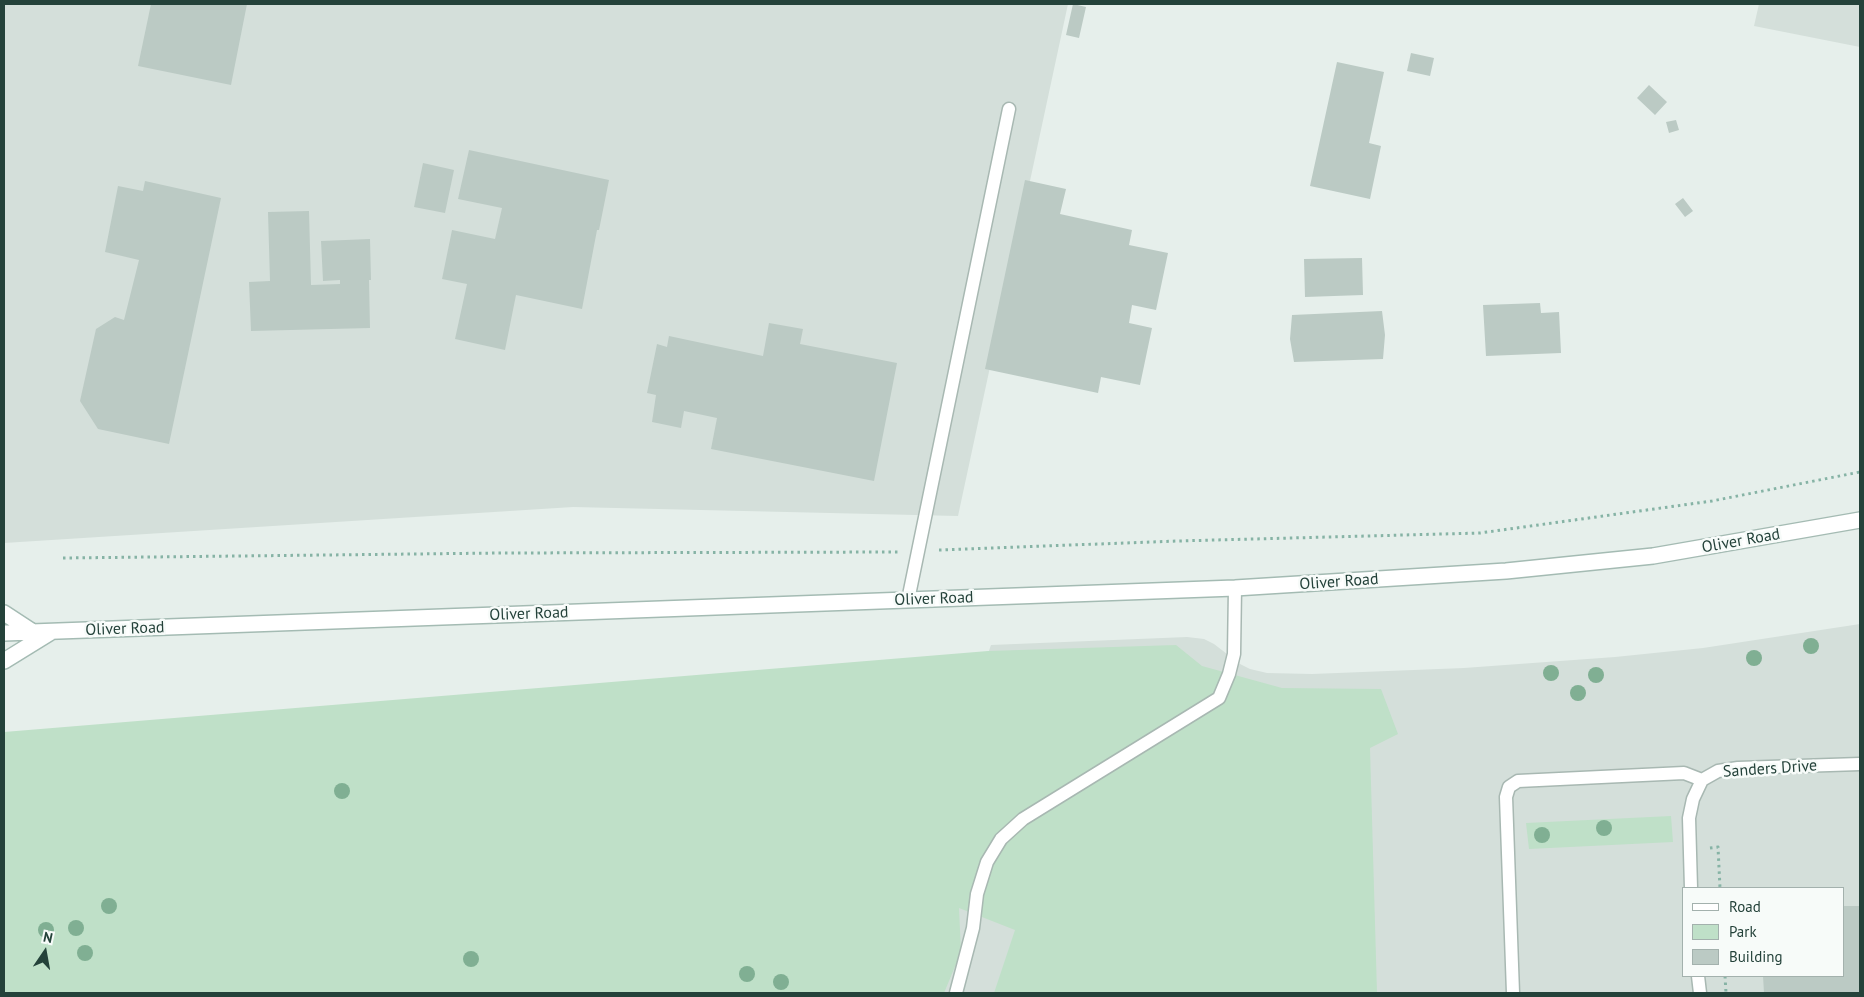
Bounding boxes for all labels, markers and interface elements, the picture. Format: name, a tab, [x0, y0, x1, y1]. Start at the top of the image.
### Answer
street label: Oliver Road	[1700, 525, 1782, 557]
street label: Oliver Road	[1299, 570, 1379, 594]
street label: Oliver Road	[894, 588, 974, 610]
street label: Oliver Road	[489, 603, 569, 625]
street label: Oliver Road	[85, 618, 165, 640]
street label: Sanders Drive	[1722, 756, 1818, 782]
legend	[1682, 887, 1844, 977]
text: Road	[1729, 897, 1761, 916]
text: Park	[1729, 922, 1757, 941]
north arrow	[20, 927, 70, 977]
text: N	[42, 928, 54, 947]
text: Building	[1729, 947, 1783, 966]

